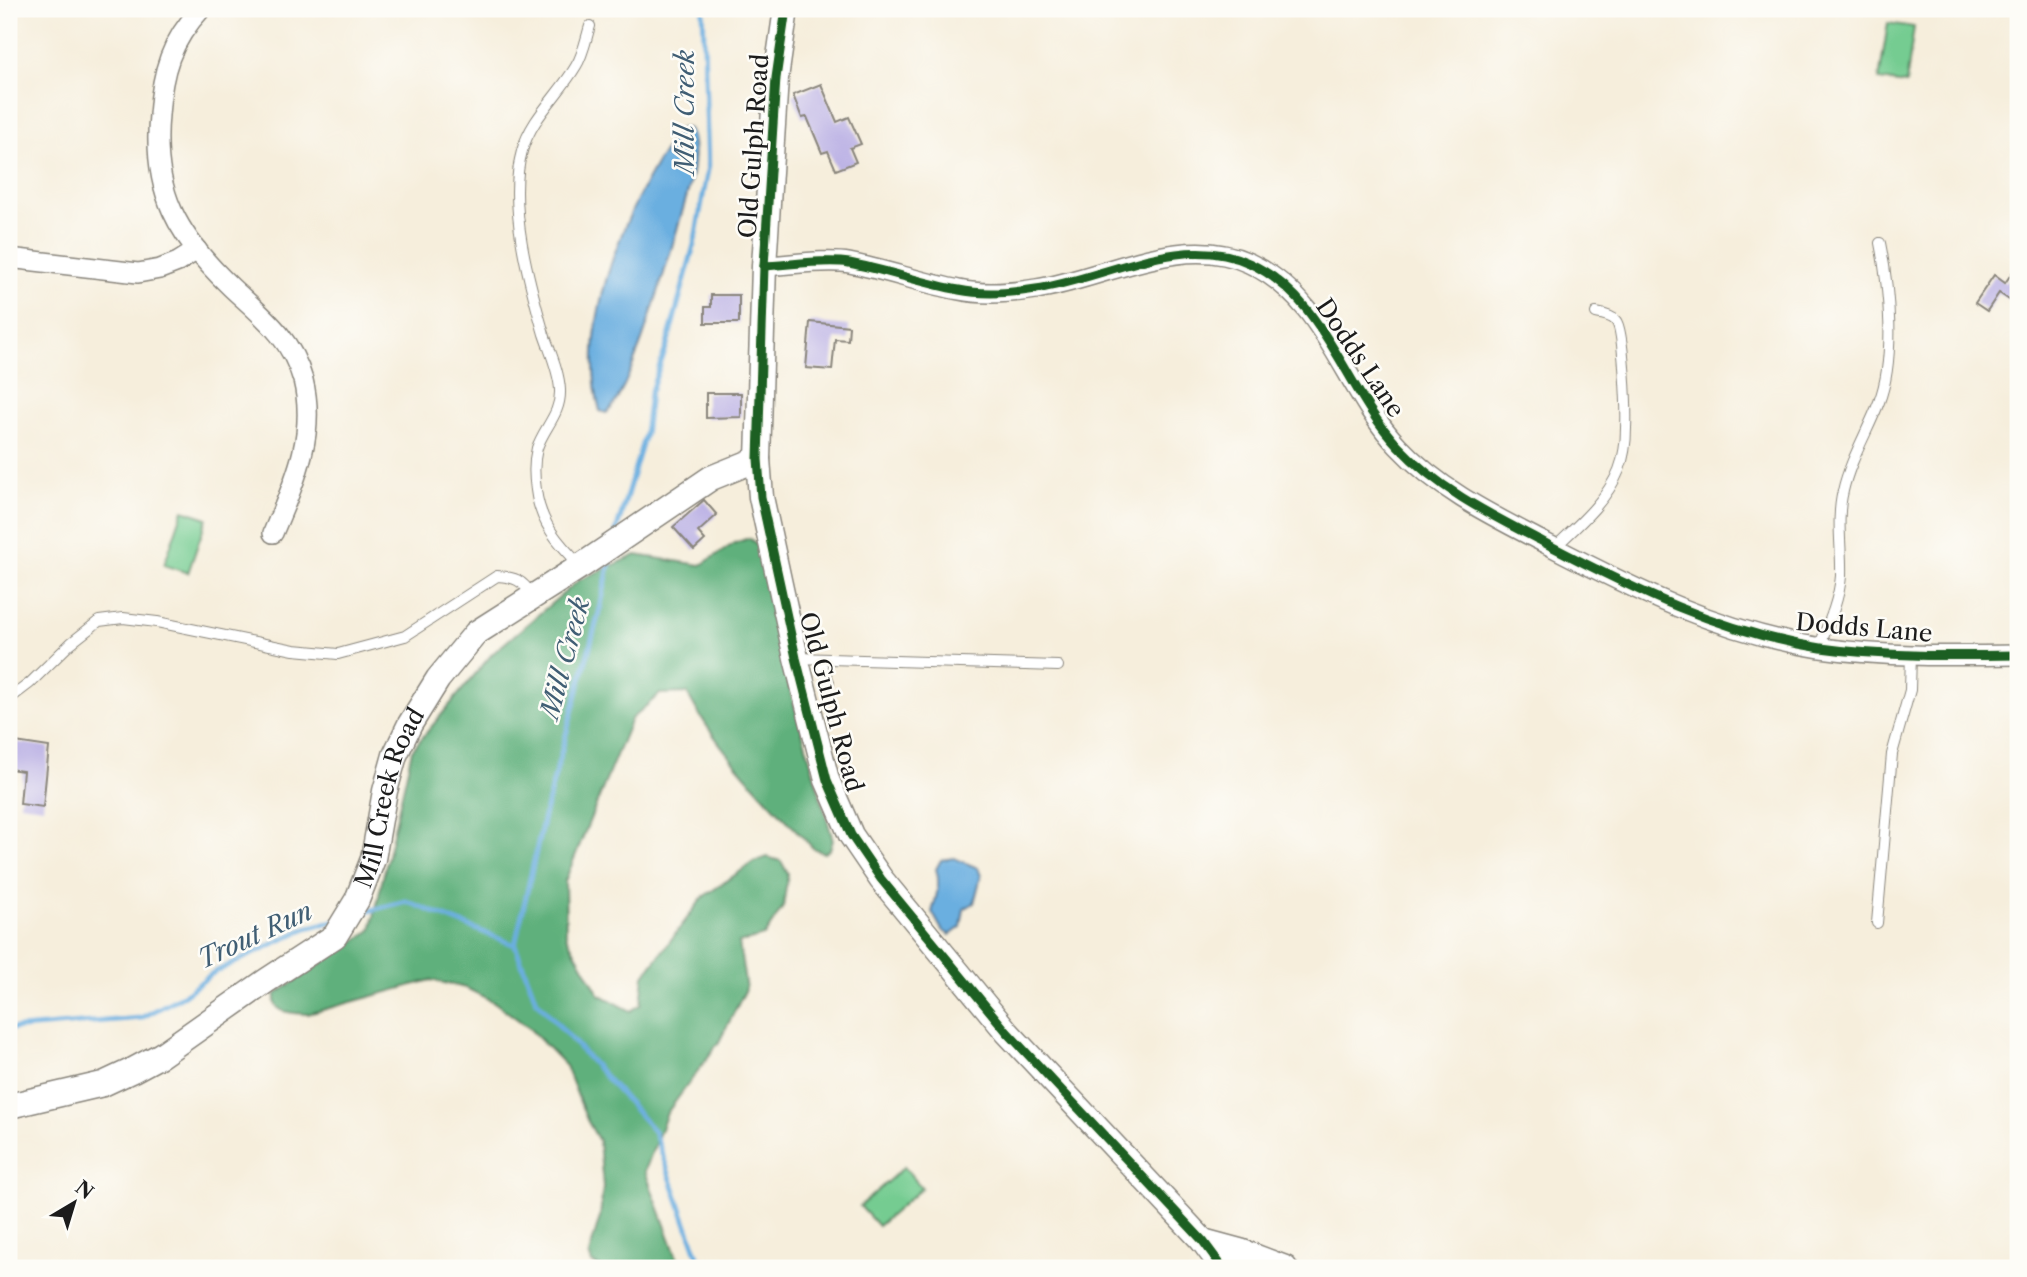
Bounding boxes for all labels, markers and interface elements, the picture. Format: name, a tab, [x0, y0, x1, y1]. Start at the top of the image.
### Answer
water label: Mill Creek	[669, 49, 701, 177]
street label: Old Gulph Road	[733, 52, 774, 239]
street label: Dodds Lane	[1310, 293, 1411, 423]
water label: Mill Creek	[533, 593, 597, 725]
street label: Dodds Lane	[1794, 607, 1934, 648]
street label: Old Gulph Road	[794, 609, 869, 795]
street label: Mill Creek Road	[348, 702, 431, 892]
water label: Trout Run	[193, 895, 317, 975]
north arrow	[38, 1168, 108, 1238]
text: N	[71, 1176, 98, 1204]

